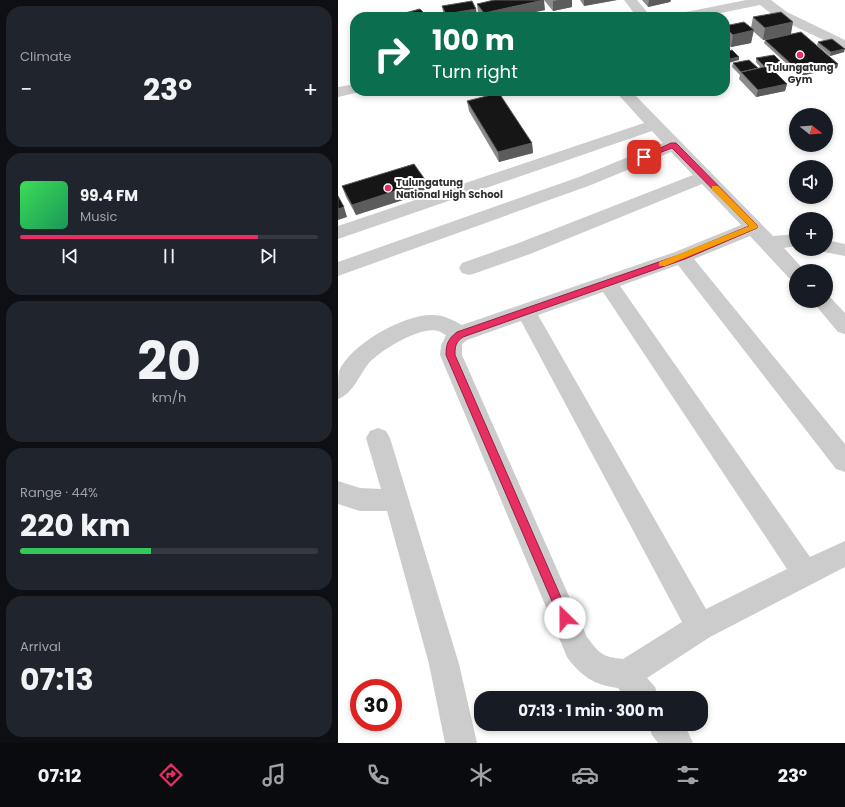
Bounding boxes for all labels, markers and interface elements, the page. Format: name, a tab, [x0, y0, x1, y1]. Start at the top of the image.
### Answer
text: 100 m	[432, 21, 515, 60]
icon: right	[366, 28, 418, 80]
text: Climate	[20, 47, 71, 66]
marker: Tulungatung Gym	[795, 50, 805, 60]
text: Turn right	[432, 59, 518, 84]
place label: Tulungatung Gym	[767, 60, 834, 87]
text: 23°	[143, 68, 192, 111]
text: −	[20, 74, 32, 105]
text: +	[303, 74, 318, 105]
north arrow	[789, 108, 833, 152]
map controls	[789, 108, 833, 308]
pin	[627, 140, 661, 174]
icon: arrive	[633, 146, 655, 168]
button: sound	[789, 160, 833, 204]
place label: Tulungatung National High School	[396, 175, 503, 202]
marker: Tulungatung National High School	[383, 183, 393, 193]
text: 99.4 FM	[80, 185, 138, 206]
text: Music	[80, 207, 117, 226]
button: +	[789, 212, 833, 256]
icon: previous	[59, 245, 81, 267]
icon: pause	[158, 245, 180, 267]
icon: next	[257, 245, 279, 267]
button: −	[789, 264, 833, 308]
text: 20	[137, 325, 201, 398]
text: km/h	[152, 388, 186, 407]
text: Range · 44%	[20, 483, 98, 502]
text: 220 km	[20, 504, 131, 547]
position arrow	[544, 597, 586, 639]
text: Arrival	[20, 637, 61, 656]
text: 07:13	[20, 658, 94, 701]
speed limit sign: 30	[350, 679, 402, 731]
text: 07:13 · 1 min · 300 m	[518, 700, 664, 721]
icon: directions	[157, 761, 185, 789]
icon: music	[260, 761, 288, 789]
icon: phone	[364, 761, 392, 789]
icon: climate	[467, 761, 495, 789]
icon: car	[571, 761, 599, 789]
icon: filters	[674, 761, 702, 789]
text: 07:12	[38, 763, 81, 788]
text: 23°	[778, 763, 807, 788]

